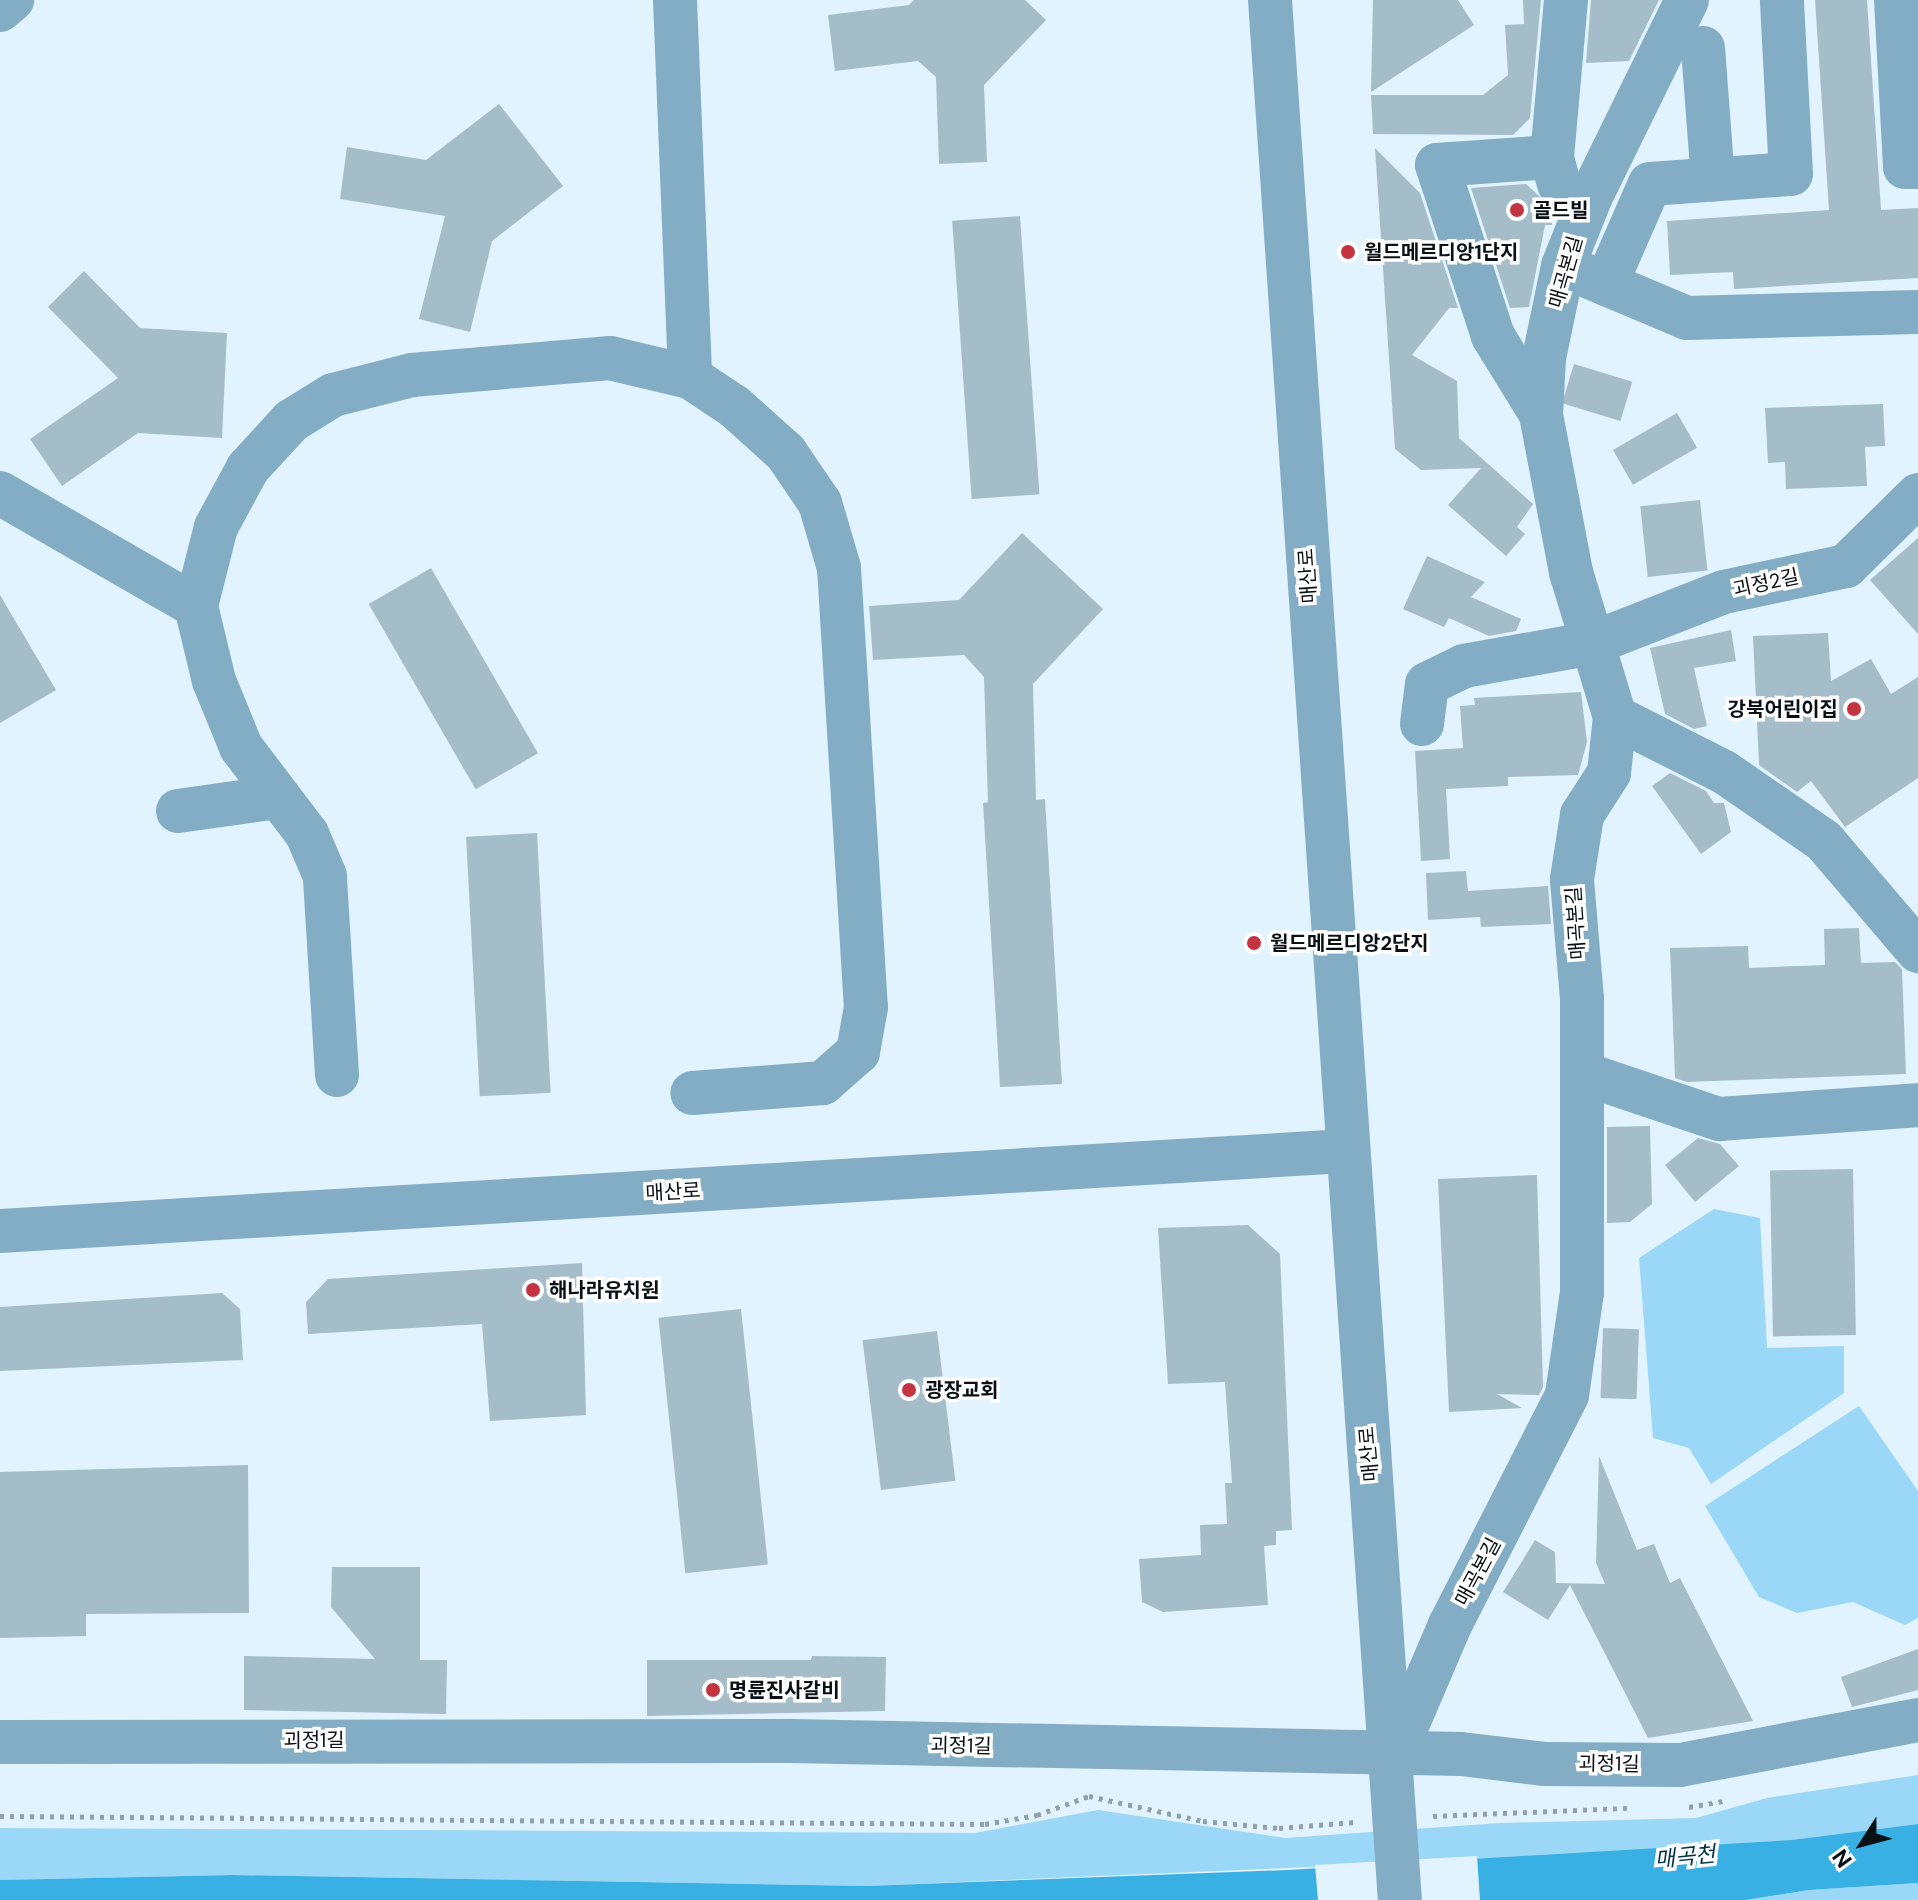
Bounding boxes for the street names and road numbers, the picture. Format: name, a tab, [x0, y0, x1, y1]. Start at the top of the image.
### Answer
street label: 매곡본길	[1544, 233, 1588, 311]
street label: 매산로	[1294, 548, 1322, 604]
street label: 괴정2길	[1731, 564, 1801, 602]
street label: 매곡본길	[1561, 885, 1591, 961]
street label: 매산로	[645, 1179, 701, 1205]
street label: 매산로	[1355, 1425, 1383, 1483]
street label: 매곡본길	[1450, 1534, 1506, 1610]
street label: 괴정1길	[283, 1728, 345, 1752]
street label: 괴정1길	[930, 1733, 992, 1759]
street label: 괴정1길	[1578, 1751, 1640, 1777]

